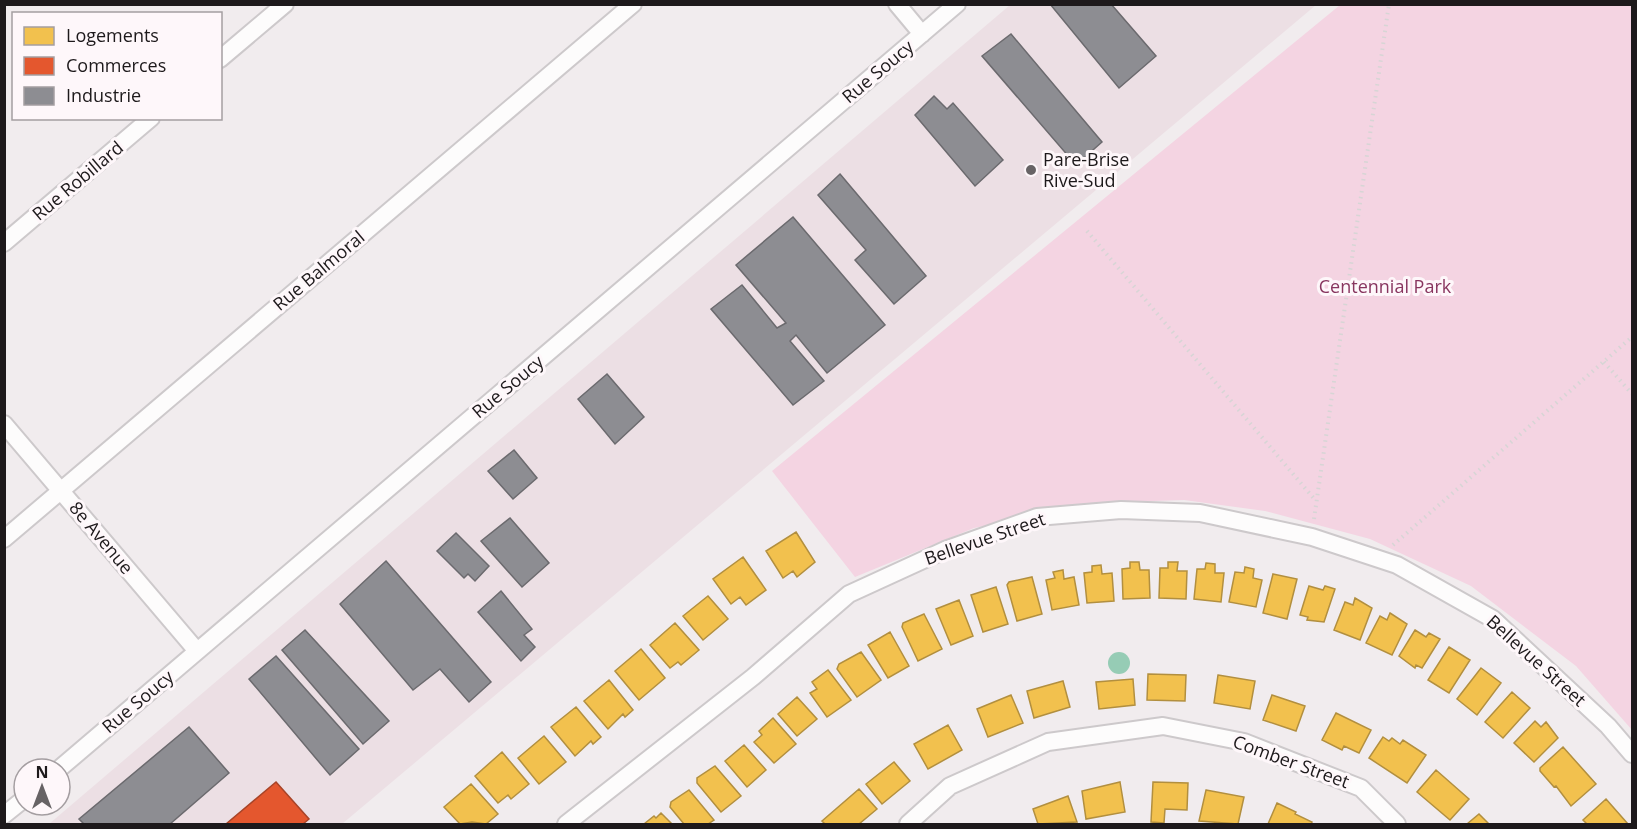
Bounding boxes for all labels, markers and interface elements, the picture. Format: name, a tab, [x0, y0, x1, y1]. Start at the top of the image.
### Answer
legend	[12, 12, 222, 120]
text: Logements	[66, 23, 159, 47]
street label: Rue Soucy	[837, 34, 919, 108]
text: Commerces	[66, 53, 166, 77]
text: Industrie	[66, 83, 141, 107]
street label: Rue Robillard	[27, 135, 128, 225]
place label: Pare-Brise Rive-Sud	[1043, 147, 1129, 192]
marker: Pare-Brise Rive-Sud	[1024, 163, 1038, 177]
street label: Rue Balmoral	[268, 225, 369, 316]
park label: Centennial Park	[1319, 274, 1452, 298]
street label: Rue Soucy	[467, 349, 549, 423]
street label: 8e Avenue	[64, 496, 139, 579]
street label: Bellevue Street	[921, 506, 1048, 570]
street label: Bellevue Street	[1482, 609, 1592, 711]
street label: Rue Soucy	[97, 664, 179, 738]
street label: Comber Street	[1230, 729, 1353, 793]
north arrow	[12, 757, 72, 817]
text: N	[35, 761, 49, 783]

